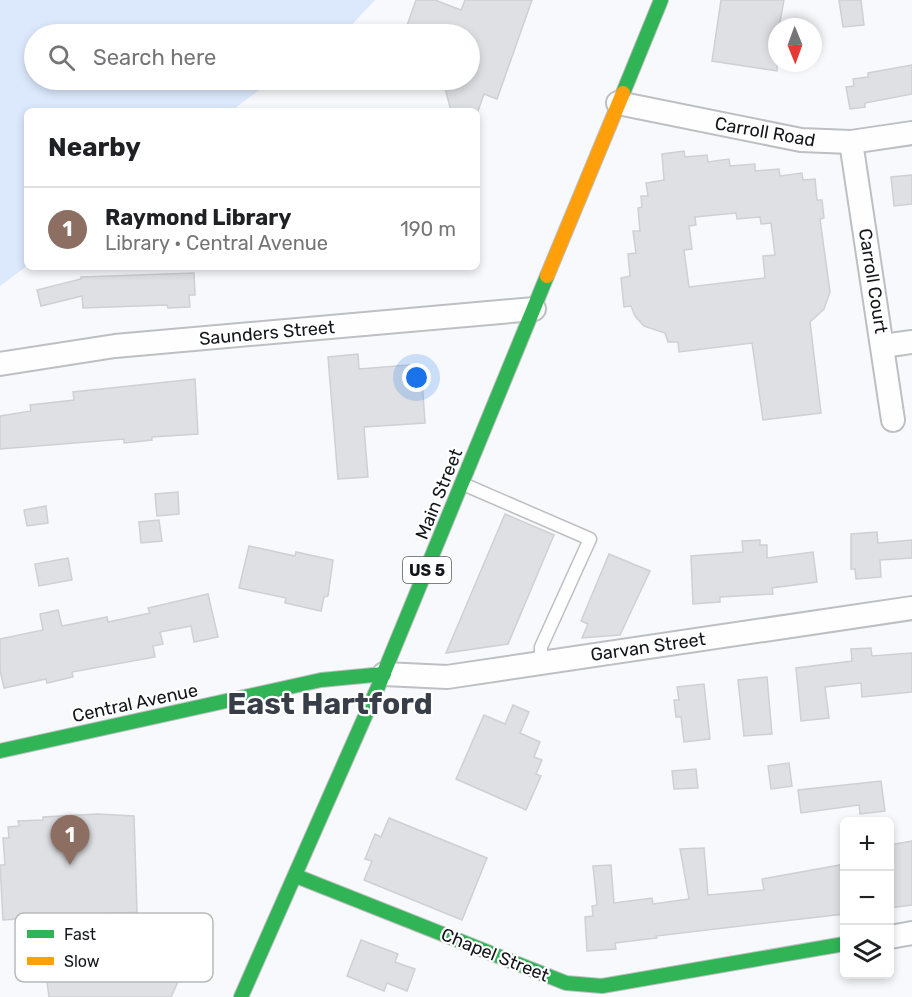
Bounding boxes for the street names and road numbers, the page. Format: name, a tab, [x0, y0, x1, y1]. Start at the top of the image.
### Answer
street label: Carroll Road	[713, 112, 817, 152]
street label: Carroll Court	[854, 227, 892, 335]
street label: Saunders Street	[198, 316, 336, 350]
street label: Main Street	[411, 445, 467, 543]
road number: US 5	[403, 557, 451, 583]
street label: Garvan Street	[589, 628, 707, 666]
street label: Central Avenue	[70, 679, 200, 727]
street label: Chapel Street	[438, 923, 552, 987]

